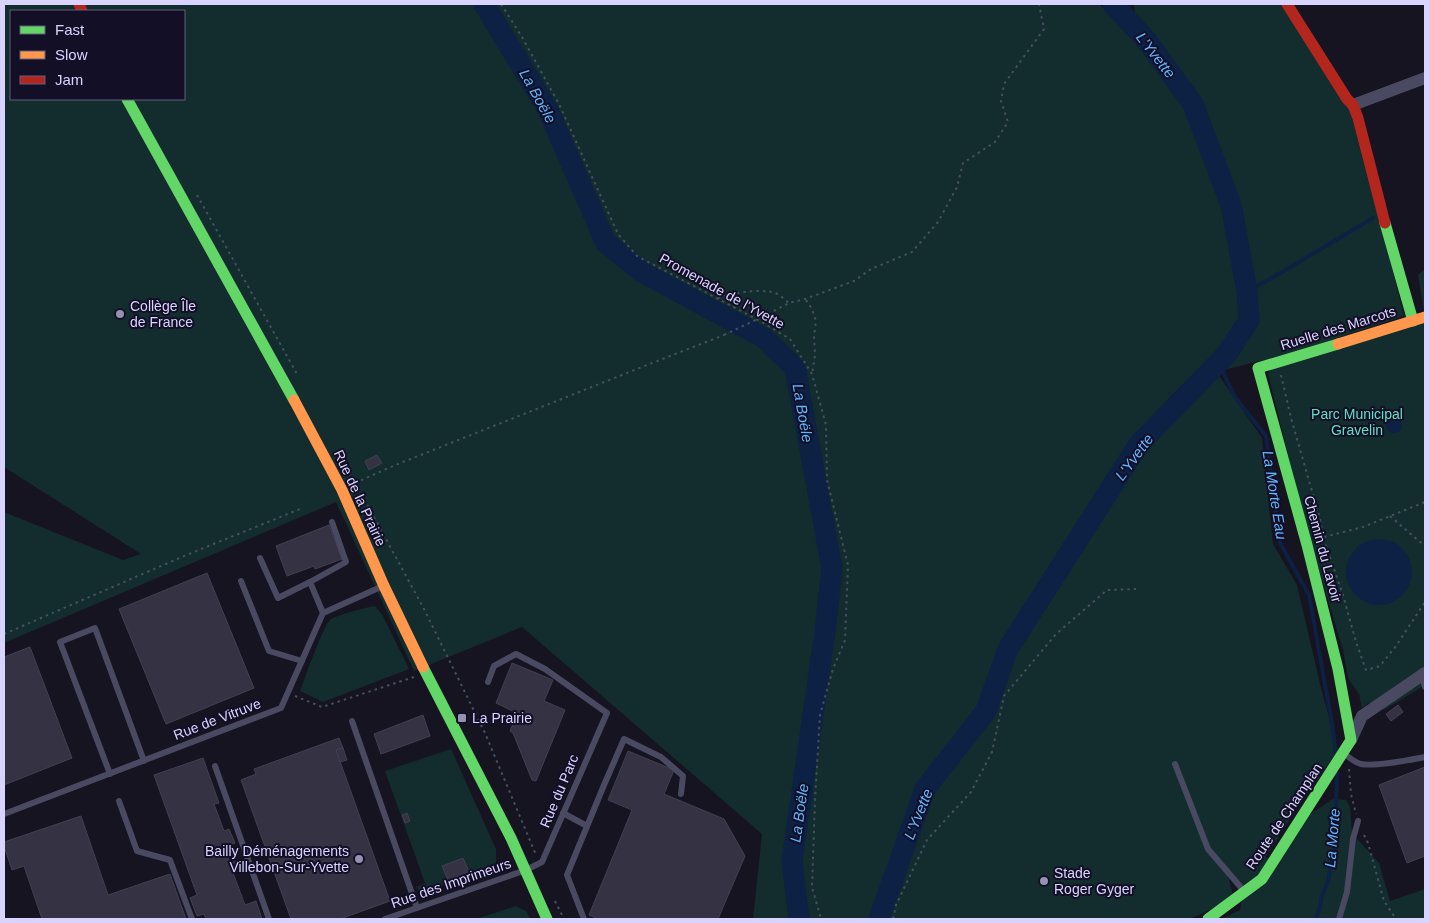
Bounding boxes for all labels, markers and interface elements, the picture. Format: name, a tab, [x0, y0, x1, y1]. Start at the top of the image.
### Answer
legend	[10, 10, 185, 100]
text: Fast	[55, 21, 85, 38]
water label: L'Yvette	[1133, 29, 1179, 81]
text: Slow	[55, 46, 88, 63]
water label: La Boële	[516, 66, 560, 126]
text: Jam	[55, 71, 83, 88]
street label: Promenade de l'Yvette	[657, 250, 787, 332]
place label: Collège Île de France	[130, 298, 196, 330]
street label: Ruelle des Marcots	[1278, 303, 1398, 353]
marker: Collège Île de France	[114, 308, 126, 320]
water label: La Boële	[789, 382, 817, 444]
park label: Parc Municipal Gravelin	[1311, 406, 1403, 438]
water label: L'Yvette	[1111, 430, 1157, 484]
street label: Rue de la Prairie	[331, 447, 389, 549]
water label: La Morte Eau	[1260, 449, 1291, 541]
street label: Chemin du Lavoir	[1301, 494, 1345, 604]
street label: Rue de Vitruve	[171, 695, 263, 743]
place label: La Prairie	[472, 710, 532, 726]
marker: La Prairie	[456, 712, 468, 724]
street label: Rue du Parc	[536, 752, 582, 830]
street label: Route de Champlan	[1243, 760, 1325, 872]
water label: La Boële	[786, 782, 812, 844]
water label: L'Yvette	[900, 786, 936, 842]
water label: La Morte	[1321, 808, 1343, 868]
place label: Bailly Déménagements Villebon-Sur-Yvette	[205, 843, 349, 875]
marker: Bailly Déménagements Villebon-Sur-Yvette	[353, 853, 365, 865]
street label: Rue des Imprimeurs	[389, 855, 513, 911]
place label: Stade Roger Gyger	[1054, 865, 1134, 897]
marker: Stade Roger Gyger	[1038, 875, 1050, 887]

